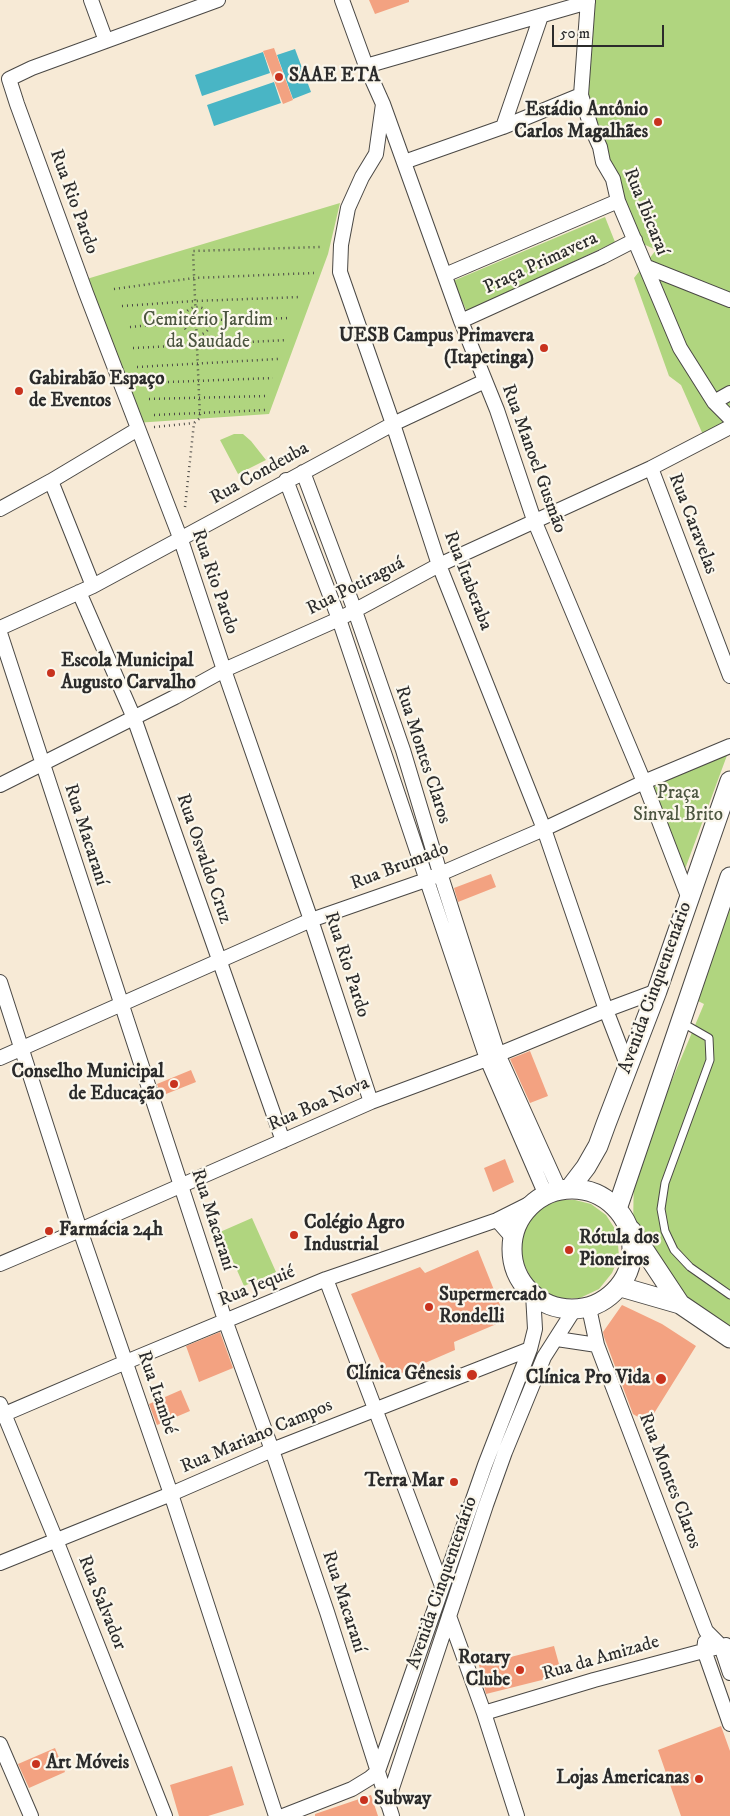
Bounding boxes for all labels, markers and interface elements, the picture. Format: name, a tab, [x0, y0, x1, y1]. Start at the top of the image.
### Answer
scale bar	[555, 15, 668, 47]
text: 50 m	[560, 24, 590, 43]
place label: SAAE ETA	[289, 66, 380, 88]
marker: SAAE ETA	[273, 71, 285, 83]
place label: Estádio Antônio Carlos Magalhães	[514, 100, 648, 144]
marker: Estádio Antônio Carlos Magalhães	[652, 116, 664, 128]
street label: Rua Rio Pardo	[44, 147, 102, 257]
street label: Rua Ibicaraí	[617, 165, 673, 259]
street label: Praça Primavera	[480, 228, 602, 300]
park label: Cemitério Jardim da Saudade	[143, 310, 273, 354]
place label: UESB Campus Primavera (Itapetinga)	[339, 326, 534, 370]
marker: UESB Campus Primavera (Itapetinga)	[538, 342, 550, 354]
place label: Gabirabão Espaço de Eventos	[29, 369, 164, 413]
street label: Rua Manoel Gusmão	[496, 382, 570, 536]
marker: Gabirabão Espaço de Eventos	[13, 385, 25, 397]
street label: Rua Condeuba	[207, 438, 313, 510]
street label: Rua Caravelas	[662, 470, 722, 578]
street label: Rua Rio Pardo	[185, 526, 243, 638]
street label: Rua Itaberaba	[438, 528, 496, 634]
street label: Rua Potiraguá	[303, 553, 409, 621]
place label: Escola Municipal Augusto Carvalho	[61, 651, 196, 695]
marker: Escola Municipal Augusto Carvalho	[45, 667, 57, 679]
street label: Rua Montes Claros	[389, 683, 455, 827]
street label: Rua Macaraní	[58, 781, 112, 889]
park label: Praça Sinval Brito	[633, 783, 723, 827]
street label: Rua Osvaldo Cruz	[170, 791, 236, 927]
street label: Rua Brumado	[348, 838, 452, 896]
street label: Avenida Cinquentenário	[614, 899, 698, 1077]
street label: Rua Rio Pardo	[318, 909, 374, 1021]
place label: Conselho Municipal de Educação	[12, 1062, 164, 1106]
street label: Rua Boa Nova	[265, 1073, 373, 1137]
marker: Conselho Municipal de Educação	[168, 1078, 180, 1090]
street label: Rua Macaraní	[185, 1166, 239, 1274]
place label: Colégio Agro Industrial	[304, 1213, 404, 1257]
place label: Farmácia 24h	[59, 1220, 163, 1242]
marker: Farmácia 24h	[43, 1225, 55, 1237]
place label: Rótula dos Pioneiros	[579, 1228, 659, 1272]
marker: Colégio Agro Industrial	[288, 1229, 300, 1241]
marker: Rótula dos Pioneiros	[563, 1244, 575, 1256]
street label: Rua Jequié	[215, 1261, 299, 1313]
place label: Supermercado Rondelli	[439, 1285, 547, 1329]
marker: Supermercado Rondelli	[423, 1301, 435, 1313]
street label: Rua Itambé	[131, 1348, 181, 1438]
place label: Clínica Gênesis	[346, 1364, 461, 1386]
marker: Clínica Gênesis	[465, 1368, 479, 1382]
place label: Clínica Pro Vida	[526, 1368, 650, 1390]
marker: Clínica Pro Vida	[654, 1372, 668, 1386]
street label: Rua Mariano Campos	[178, 1395, 336, 1479]
street label: Rua Montes Claros	[633, 1410, 705, 1552]
place label: Terra Mar	[365, 1471, 444, 1493]
marker: Terra Mar	[448, 1476, 460, 1488]
street label: Avenida Cinquentenário	[403, 1494, 483, 1672]
street label: Rua Macaraní	[316, 1548, 370, 1656]
street label: Rua Salvador	[72, 1553, 130, 1653]
street label: Rua da Amizade	[540, 1631, 662, 1687]
place label: Rotary Clube	[458, 1648, 510, 1692]
marker: Rotary Clube	[514, 1664, 526, 1676]
place label: Art Móveis	[46, 1753, 129, 1775]
marker: Art Móveis	[30, 1758, 42, 1770]
place label: Lojas Americanas	[556, 1768, 689, 1790]
marker: Lojas Americanas	[693, 1773, 705, 1785]
place label: Subway	[374, 1789, 431, 1811]
marker: Subway	[358, 1794, 370, 1806]

